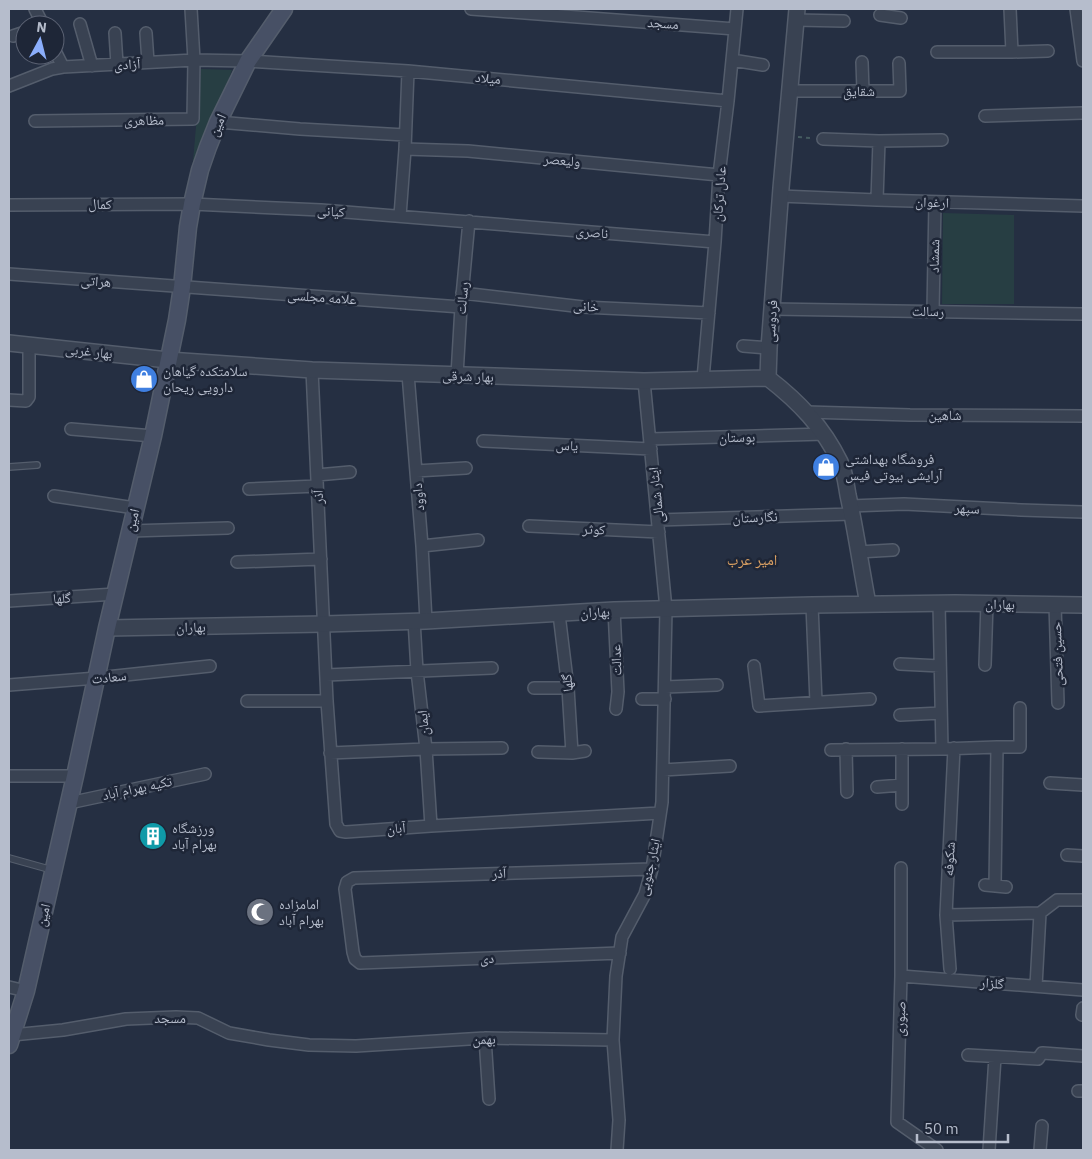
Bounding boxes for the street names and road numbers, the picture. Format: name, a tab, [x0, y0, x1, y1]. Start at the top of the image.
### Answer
street label: مسجد	[647, 13, 679, 33]
street label: آزادی	[113, 54, 141, 74]
street label: میلاد	[474, 68, 502, 88]
street label: شقایق	[843, 82, 875, 101]
street label: مظاهری	[124, 111, 164, 129]
street label: امین	[204, 111, 230, 139]
street label: ولیعصر	[542, 149, 581, 171]
street label: عادل ترکان	[708, 165, 730, 223]
street label: ارغوان	[915, 192, 949, 212]
street label: کمال	[88, 195, 112, 213]
street label: کیانی	[316, 201, 346, 221]
street label: ناصری	[575, 222, 609, 242]
street label: شمشاد	[925, 239, 943, 273]
street label: هراتی	[80, 271, 112, 291]
street label: رسالت	[452, 281, 472, 315]
street label: علامه مجلسی	[287, 286, 357, 308]
street label: خانی	[572, 296, 600, 316]
street label: فردوسی	[761, 299, 781, 343]
street label: رسالت	[912, 302, 944, 320]
street label: بهار غربی	[64, 340, 114, 362]
street label: بهار شرقی	[442, 366, 494, 386]
street label: شاهین	[928, 406, 962, 424]
street label: بوستان	[719, 428, 756, 446]
street label: یاس	[555, 435, 579, 455]
street label: ایثار شمالی	[644, 466, 668, 524]
street label: داوود	[408, 482, 428, 512]
street label: آذر	[309, 489, 327, 506]
street label: سپهر	[953, 498, 980, 518]
street label: امین	[120, 507, 144, 533]
street label: نگارستان	[732, 507, 778, 527]
street label: کوثر	[581, 519, 606, 539]
street label: گلها	[52, 588, 72, 608]
street label: بهاران	[985, 595, 1015, 613]
street label: بهاران	[580, 602, 610, 622]
street label: بهاران	[176, 618, 206, 636]
street label: حسین فتحی	[1047, 621, 1067, 687]
street label: عدالت	[606, 644, 626, 676]
street label: سعادت	[91, 666, 127, 688]
street label: گلها	[557, 673, 577, 693]
street label: ایمان	[413, 709, 433, 737]
street label: تکیه بهرام آباد	[101, 772, 174, 805]
street label: آبان	[386, 818, 407, 838]
street label: ایثار جنوبی	[634, 837, 664, 897]
street label: شکوفه	[939, 841, 959, 877]
street label: آذر	[490, 864, 507, 882]
street label: امین	[32, 902, 54, 928]
street label: دی	[479, 949, 495, 967]
street label: گلزار	[979, 973, 1005, 993]
street label: صبوری	[890, 1001, 910, 1037]
street label: مسجد	[154, 1009, 186, 1027]
street label: بهمن	[472, 1030, 496, 1048]

